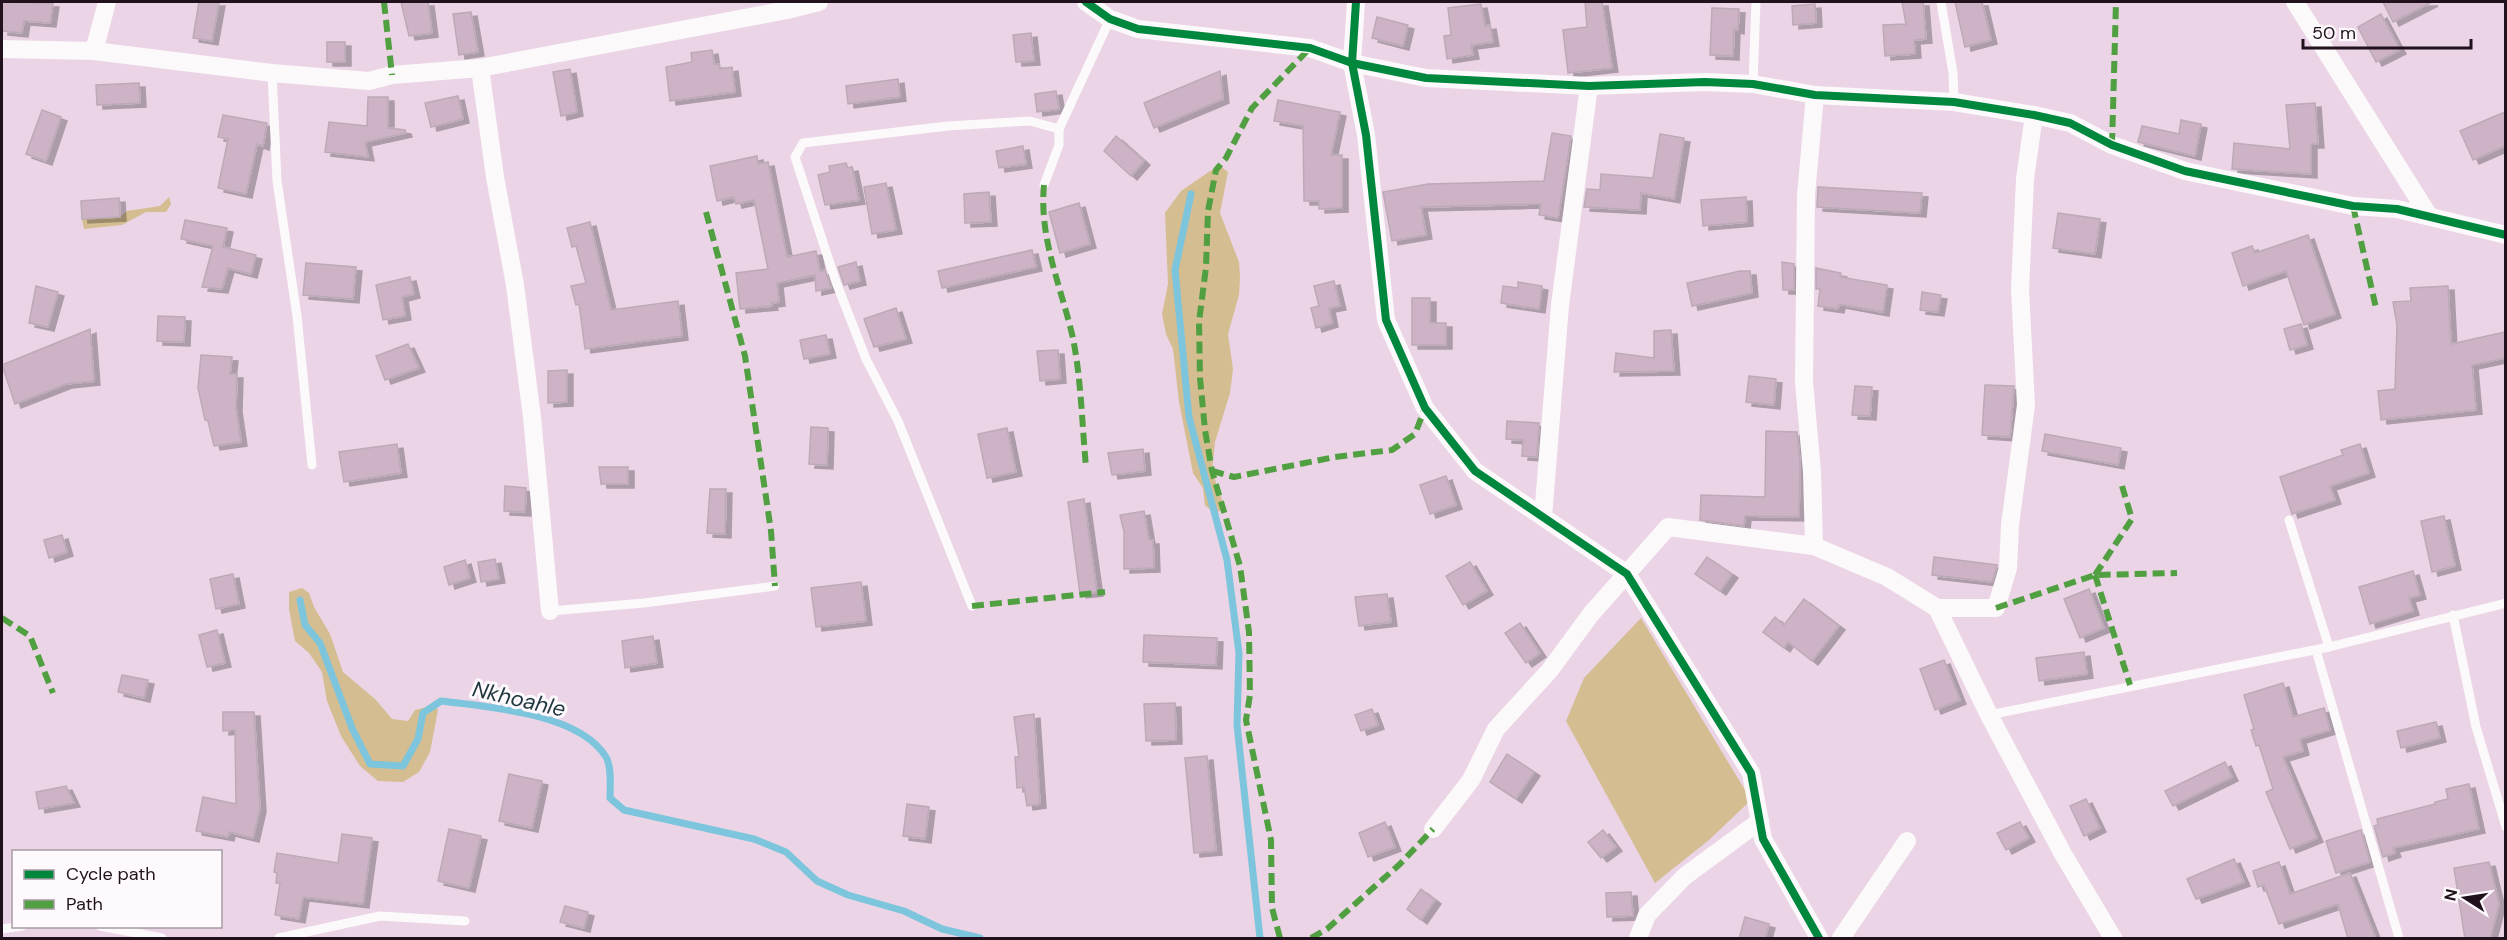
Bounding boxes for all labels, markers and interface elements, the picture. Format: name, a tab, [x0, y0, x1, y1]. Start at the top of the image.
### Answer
scale bar	[2303, 12, 2471, 50]
text: 50 m	[2312, 21, 2356, 45]
water label: Nkhoahle	[470, 674, 568, 724]
legend	[12, 850, 222, 928]
text: Cycle path	[66, 862, 156, 886]
north arrow	[2435, 868, 2495, 928]
text: N	[2439, 887, 2462, 903]
text: Path	[66, 892, 103, 916]

